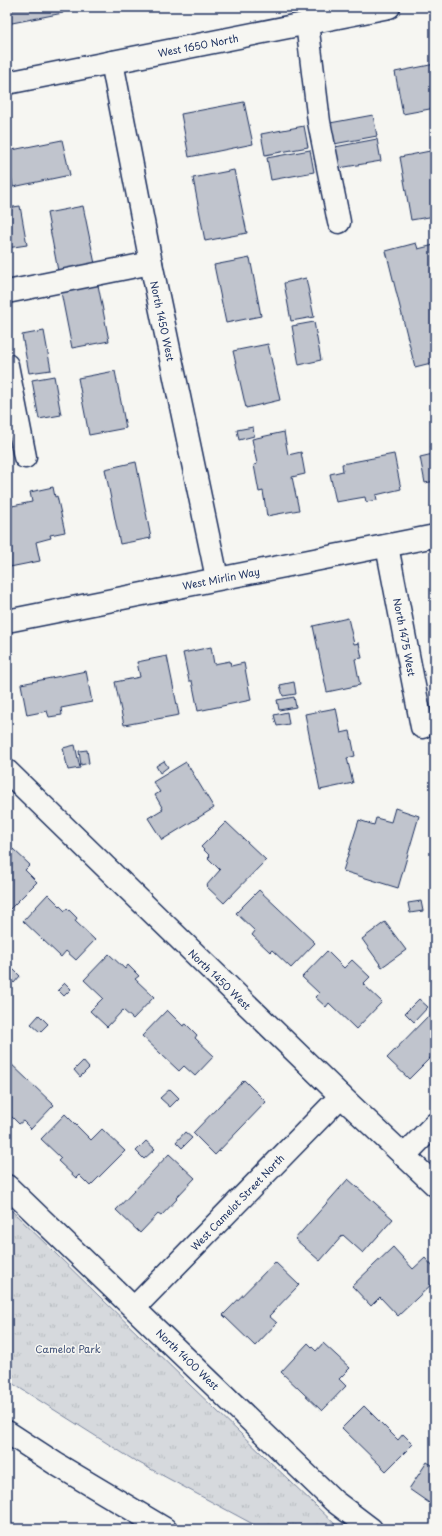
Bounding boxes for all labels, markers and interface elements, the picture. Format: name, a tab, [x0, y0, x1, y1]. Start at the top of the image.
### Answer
street label: West 1650 North	[157, 30, 240, 60]
street label: North 1450 West	[147, 280, 179, 362]
street label: West Mirlin Way	[181, 563, 261, 593]
street label: North 1475 West	[390, 597, 420, 677]
street label: North 1450 West	[185, 945, 255, 1013]
street label: West Camelot Street North	[187, 1150, 287, 1254]
street label: North 1400 West	[153, 1325, 223, 1393]
park label: Camelot Park	[35, 1341, 101, 1356]

